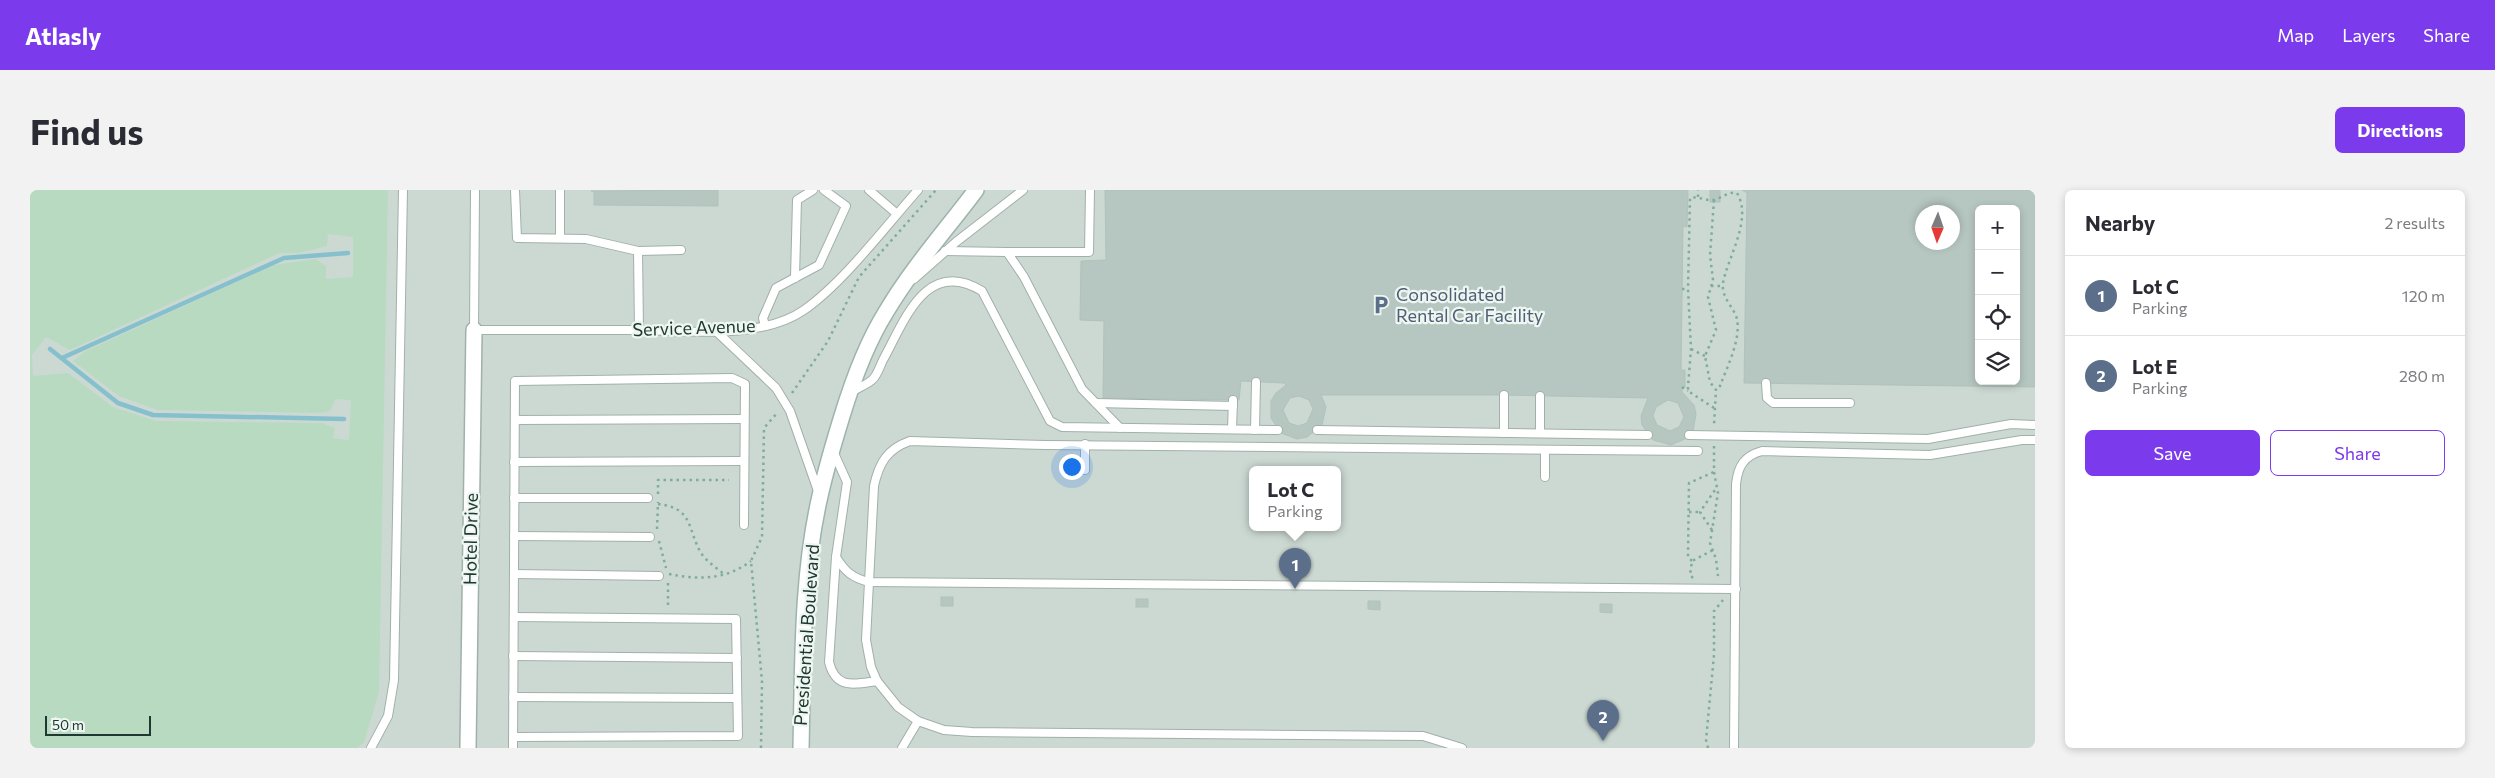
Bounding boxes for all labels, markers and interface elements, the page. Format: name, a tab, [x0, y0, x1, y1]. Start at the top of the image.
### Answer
text: Atlasly	[25, 21, 102, 50]
text: Map	[2277, 24, 2314, 46]
text: Layers	[2342, 24, 2395, 46]
text: Share	[2423, 24, 2470, 46]
button: Directions	[2335, 107, 2465, 153]
text: Find us	[30, 109, 144, 152]
north arrow	[1915, 205, 1960, 250]
map controls	[1975, 205, 2020, 385]
button: +	[1975, 205, 2020, 250]
text: Nearby	[2085, 210, 2155, 235]
text: 2 results	[2384, 213, 2445, 232]
button: −	[1975, 250, 2020, 295]
text: Lot C	[2132, 275, 2179, 298]
place label: Consolidated Rental Car Facility	[1396, 283, 1543, 326]
text: 1	[2097, 286, 2105, 305]
text: 120 m	[2402, 286, 2445, 305]
parking icon: Consolidated Rental Car Facility	[1370, 294, 1392, 316]
button: locate	[1975, 295, 2020, 340]
text: Parking	[2132, 298, 2187, 317]
street label: Service Avenue	[632, 314, 756, 340]
button: layers	[1975, 340, 2020, 385]
text: Lot E	[2132, 355, 2177, 378]
text: 2	[2096, 366, 2106, 385]
text: 280 m	[2399, 366, 2445, 385]
text: Parking	[2132, 378, 2187, 397]
button: Save	[2085, 430, 2260, 476]
button: Share	[2270, 430, 2445, 476]
your location	[1059, 454, 1085, 480]
popup	[1249, 466, 1341, 531]
text: Lot C	[1267, 478, 1314, 501]
street label: Hotel Drive	[458, 493, 482, 585]
text: Parking	[1267, 501, 1323, 520]
street label: Presidential Boulevard	[789, 543, 823, 727]
pin: 1	[1279, 548, 1311, 589]
pin: 2	[1587, 700, 1619, 741]
scale bar	[45, 713, 151, 736]
text: 50 m	[52, 716, 84, 733]

